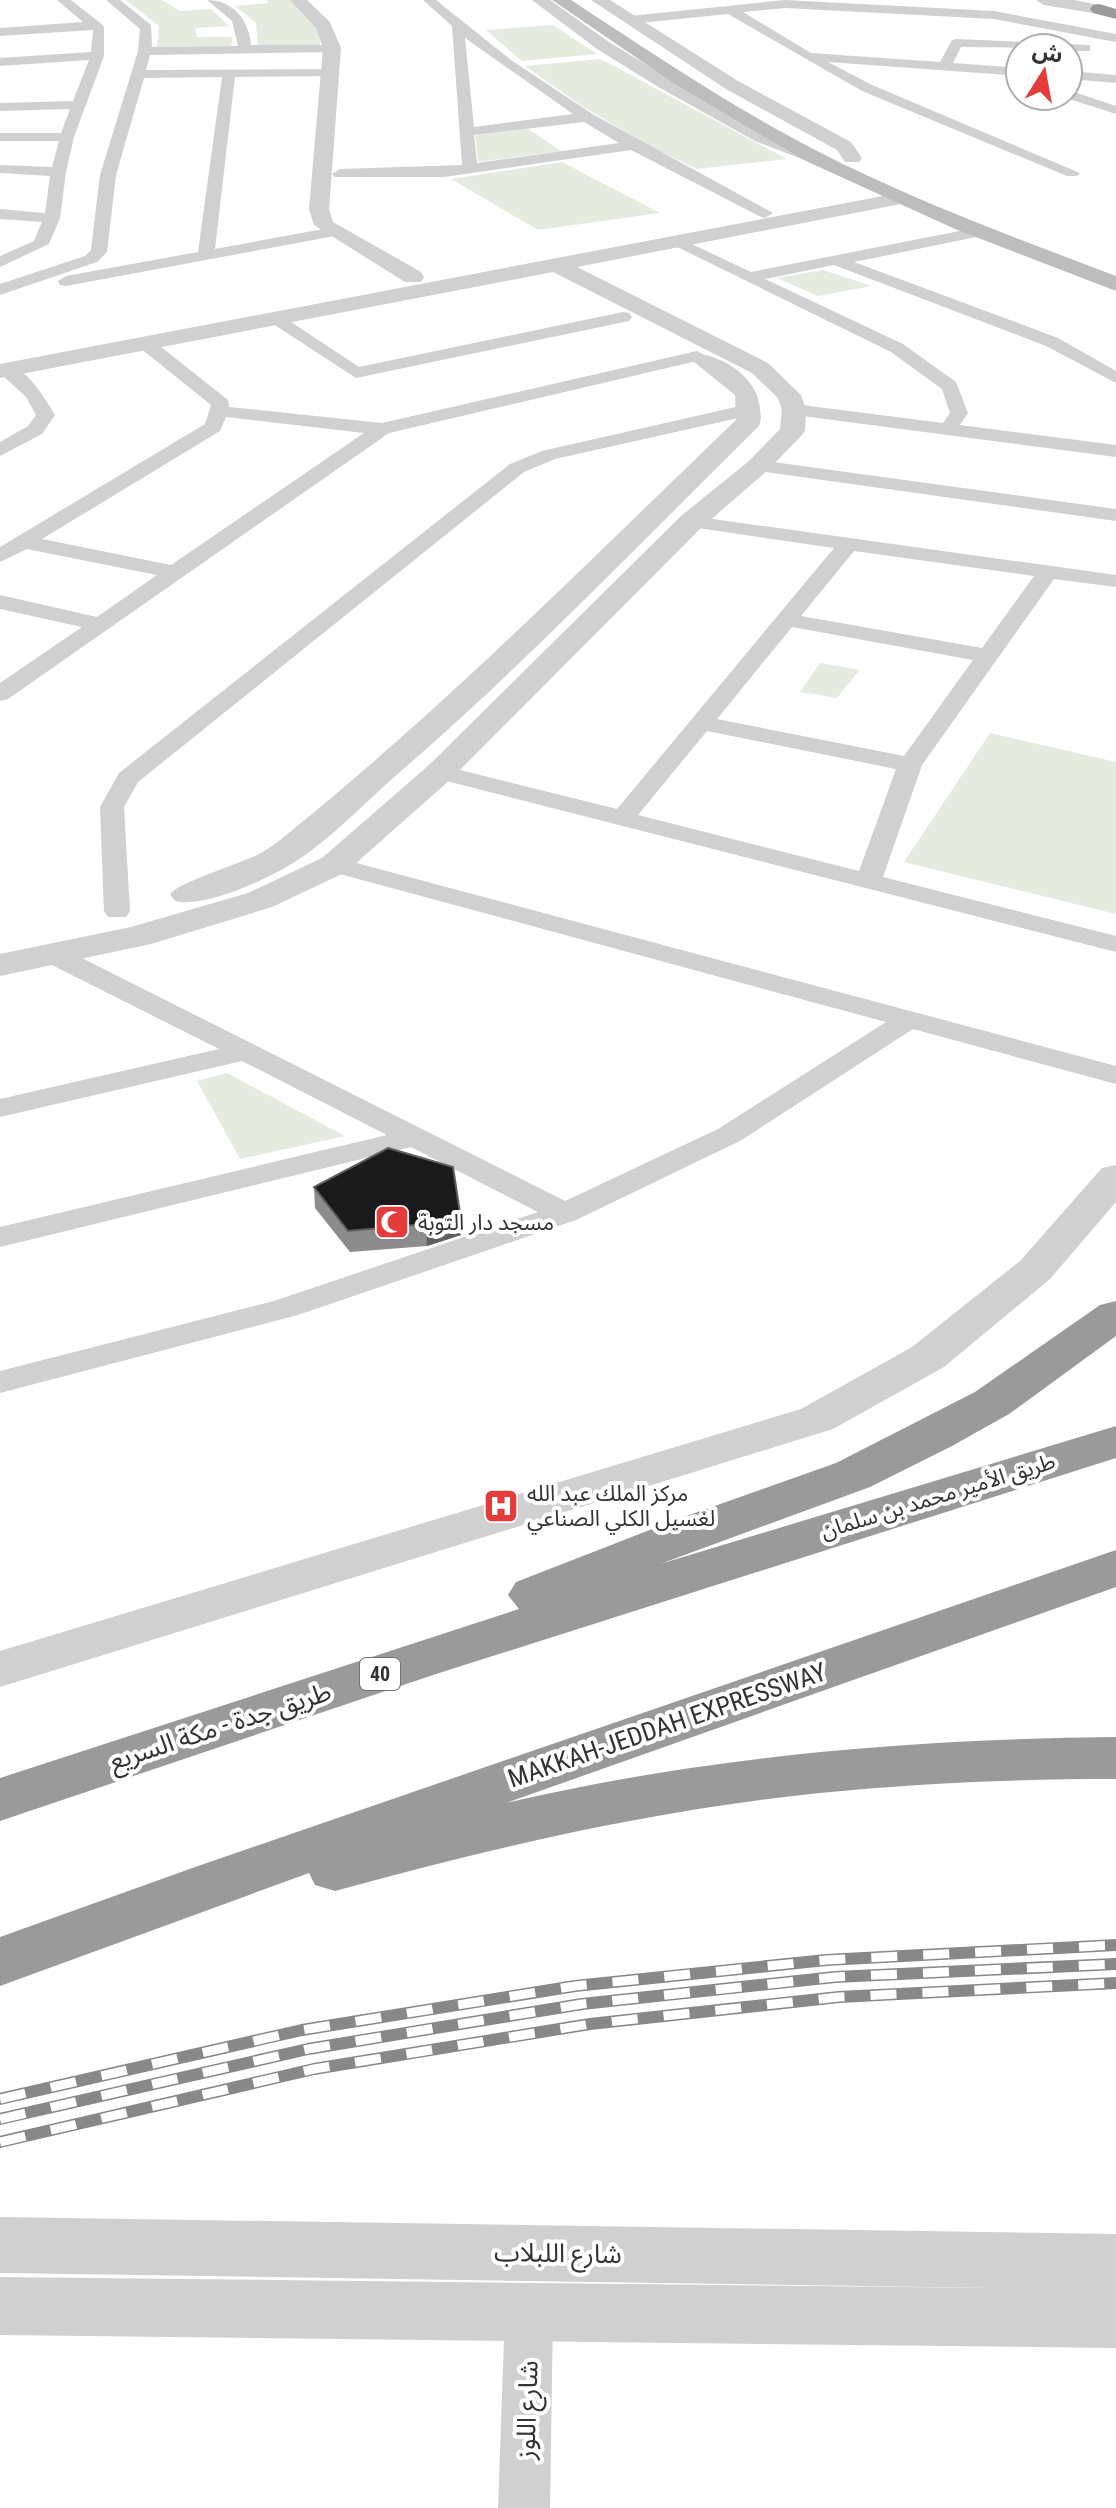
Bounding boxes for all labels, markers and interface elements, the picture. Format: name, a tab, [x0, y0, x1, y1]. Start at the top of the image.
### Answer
north arrow	[1004, 32, 1084, 112]
text: ش	[1031, 38, 1065, 68]
mosque icon: مسجد دار التوبة	[373, 1203, 411, 1241]
place label: مسجد دار التوبة	[418, 1210, 554, 1236]
street label: طريق الأمير محمد بن سلمان	[818, 1448, 1059, 1545]
place label: مركز الملك عبد الله لغسيل الكلي الصناعي	[527, 1481, 715, 1535]
hospital icon: مركز الملك عبد الله لغسيل الكلي الصناعي	[482, 1487, 520, 1525]
street label: MAKKAH-JEDDAH EXPRESSWAY	[504, 1656, 831, 1794]
road number: 40	[360, 1658, 400, 1690]
street label: طريق جدة - مكة السريع	[105, 1676, 336, 1781]
street label: شارع اللبلاب	[494, 2237, 622, 2273]
street label: شارع اللوز	[510, 2360, 548, 2461]

